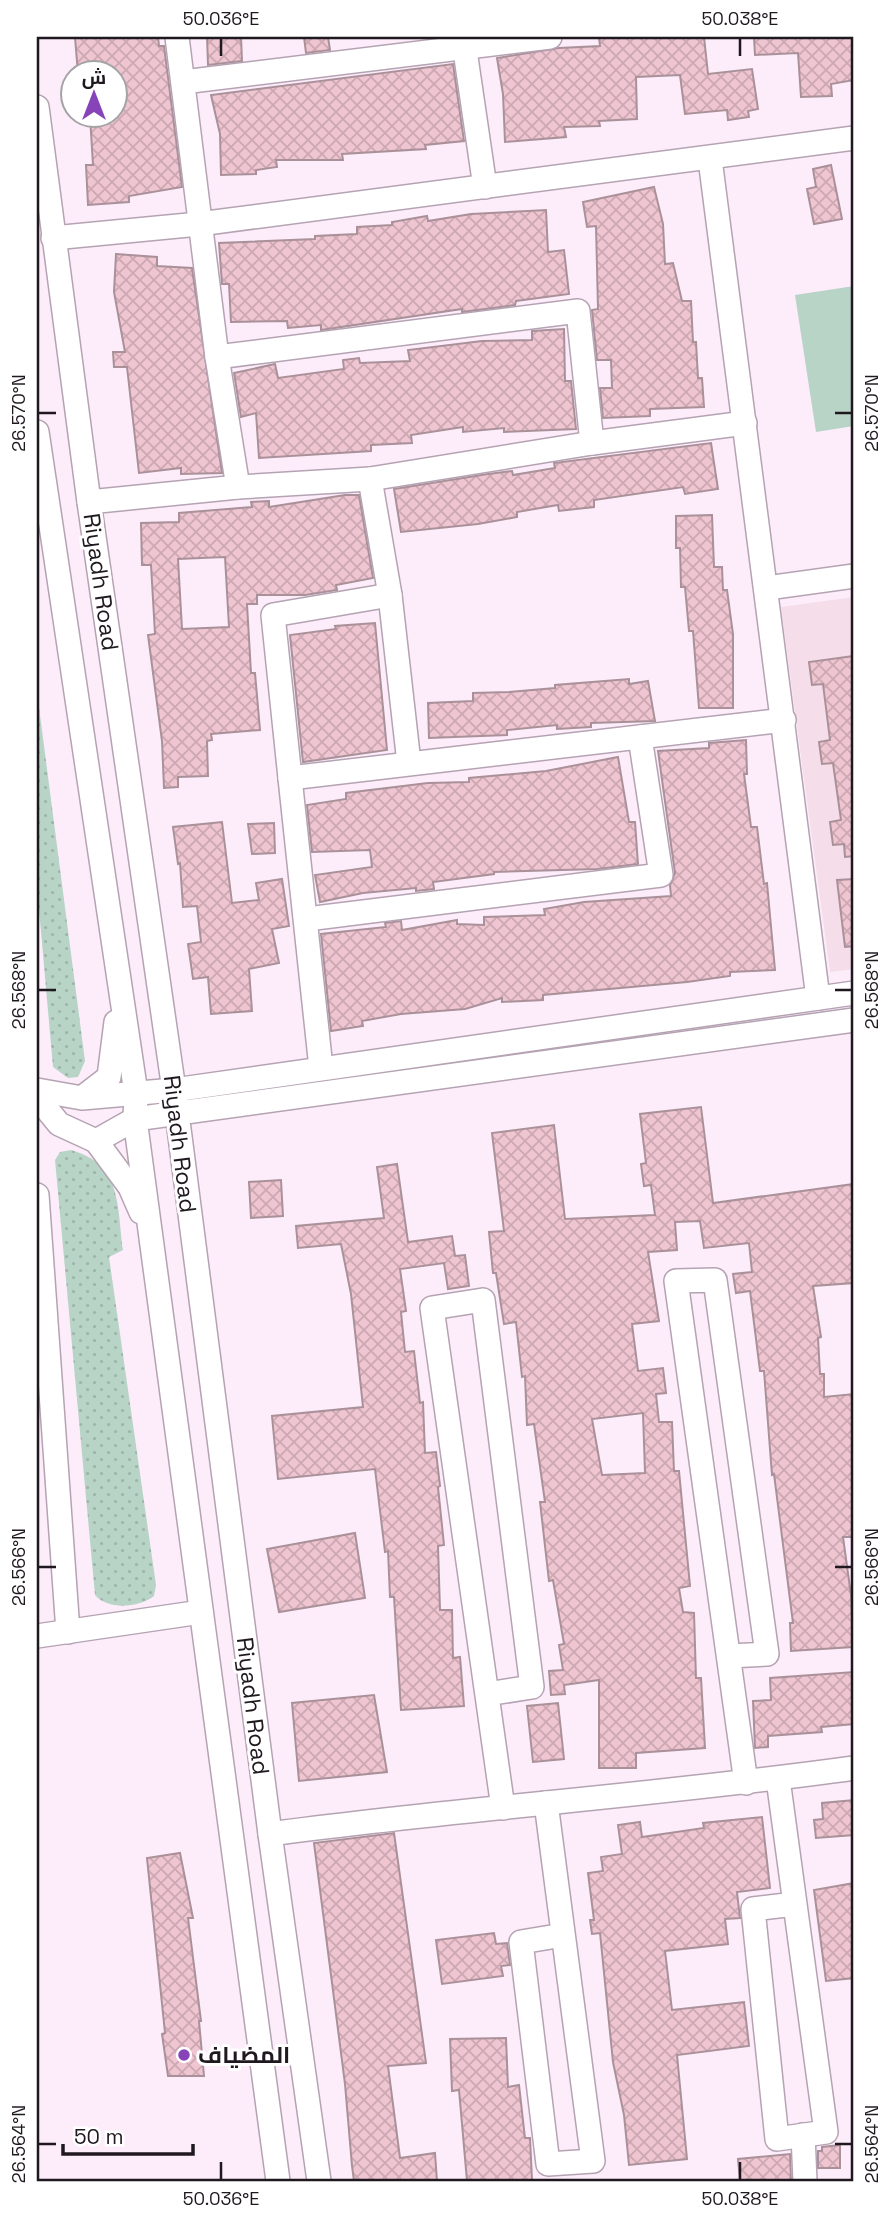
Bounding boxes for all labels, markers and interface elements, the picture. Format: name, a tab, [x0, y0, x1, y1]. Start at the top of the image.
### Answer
text: 50.036°E	[183, 7, 259, 30]
text: 50.038°E	[702, 7, 778, 30]
north arrow	[60, 60, 130, 130]
text: ش	[82, 65, 106, 90]
text: 26.570°N	[7, 374, 30, 452]
text: 26.570°N	[860, 374, 883, 452]
street label: Riyadh Road	[77, 511, 125, 653]
text: 26.568°N	[7, 951, 30, 1029]
text: 26.568°N	[860, 951, 883, 1029]
street label: Riyadh Road	[157, 1073, 203, 1215]
text: 26.566°N	[7, 1528, 30, 1606]
text: 26.566°N	[860, 1528, 883, 1606]
street label: Riyadh Road	[230, 1635, 276, 1777]
place label: المضياف	[198, 2040, 290, 2070]
marker: المضياف	[176, 2047, 192, 2063]
text: 26.564°N	[7, 2105, 30, 2183]
text: 26.564°N	[860, 2105, 883, 2183]
scale bar	[63, 2113, 192, 2157]
text: 50 m	[74, 2123, 124, 2150]
text: 50.036°E	[183, 2187, 259, 2210]
text: 50.038°E	[702, 2187, 778, 2210]

